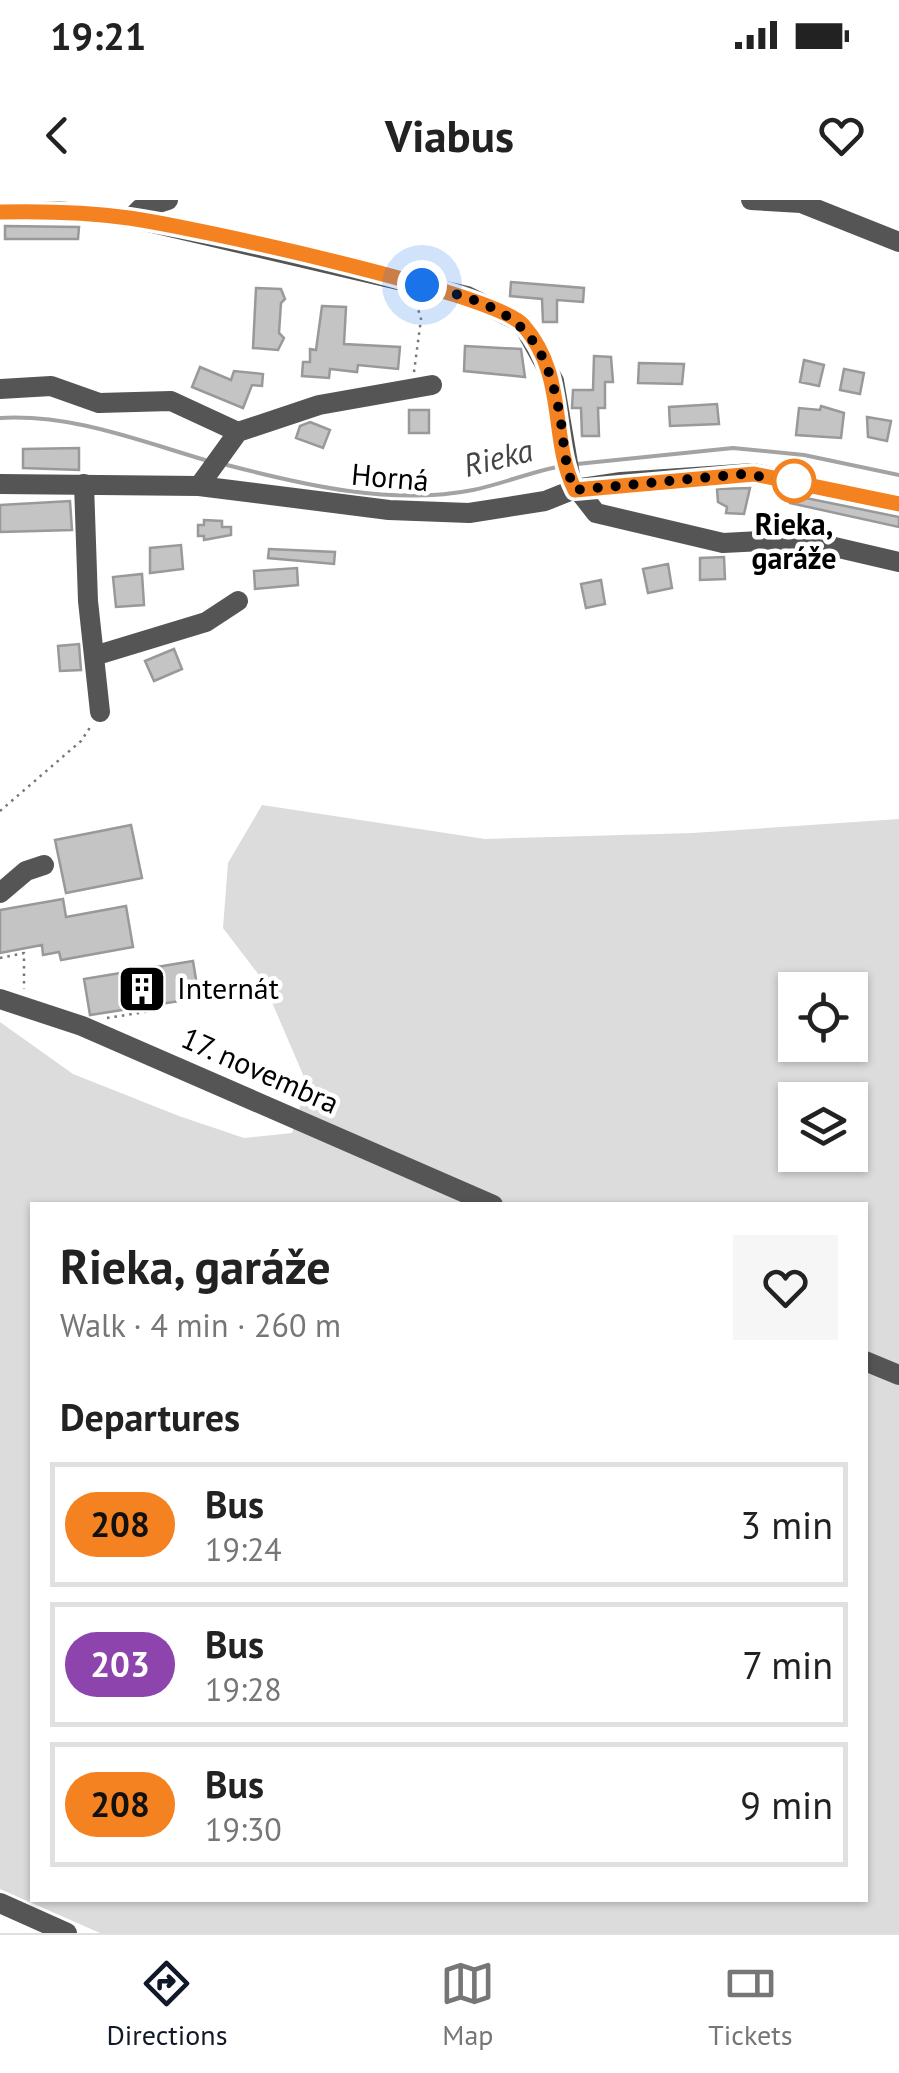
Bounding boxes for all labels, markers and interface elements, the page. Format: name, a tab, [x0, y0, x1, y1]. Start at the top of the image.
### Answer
text: 19:21	[50, 11, 146, 60]
text: Viabus	[385, 106, 514, 164]
icon: back	[30, 108, 85, 163]
icon: heart	[814, 108, 869, 163]
your location	[397, 260, 447, 310]
water label: Rieka	[459, 428, 537, 486]
street label: Horná	[350, 454, 431, 499]
marker: Rieka, garáže	[773, 460, 815, 502]
place label: Rieka, garáže	[751, 504, 837, 577]
building icon: Internát	[116, 963, 168, 1015]
place label: Internát	[177, 968, 279, 1007]
map controls	[778, 972, 868, 1172]
button: locate	[778, 972, 868, 1062]
street label: 17. novembra	[176, 1018, 346, 1122]
button: layers	[778, 1082, 868, 1172]
text: Rieka, garáže	[60, 1235, 331, 1297]
button: heart	[733, 1235, 838, 1340]
text: Walk · 4 min · 260 m	[60, 1304, 341, 1346]
text: Departures	[60, 1392, 240, 1441]
text: Bus	[205, 1479, 264, 1528]
text: 3 min	[740, 1500, 833, 1549]
text: 208	[90, 1501, 150, 1547]
text: 19:24	[205, 1528, 282, 1570]
text: Bus	[205, 1619, 264, 1668]
text: 7 min	[742, 1640, 833, 1689]
text: 203	[90, 1641, 150, 1687]
text: 19:28	[205, 1668, 282, 1710]
text: Bus	[205, 1759, 264, 1808]
text: 9 min	[740, 1780, 833, 1829]
text: 208	[90, 1781, 150, 1827]
text: 19:30	[205, 1808, 282, 1850]
tab: Directions	[106, 1956, 227, 2053]
tab: Map	[440, 1956, 495, 2053]
tab: Tickets	[708, 1956, 793, 2053]

